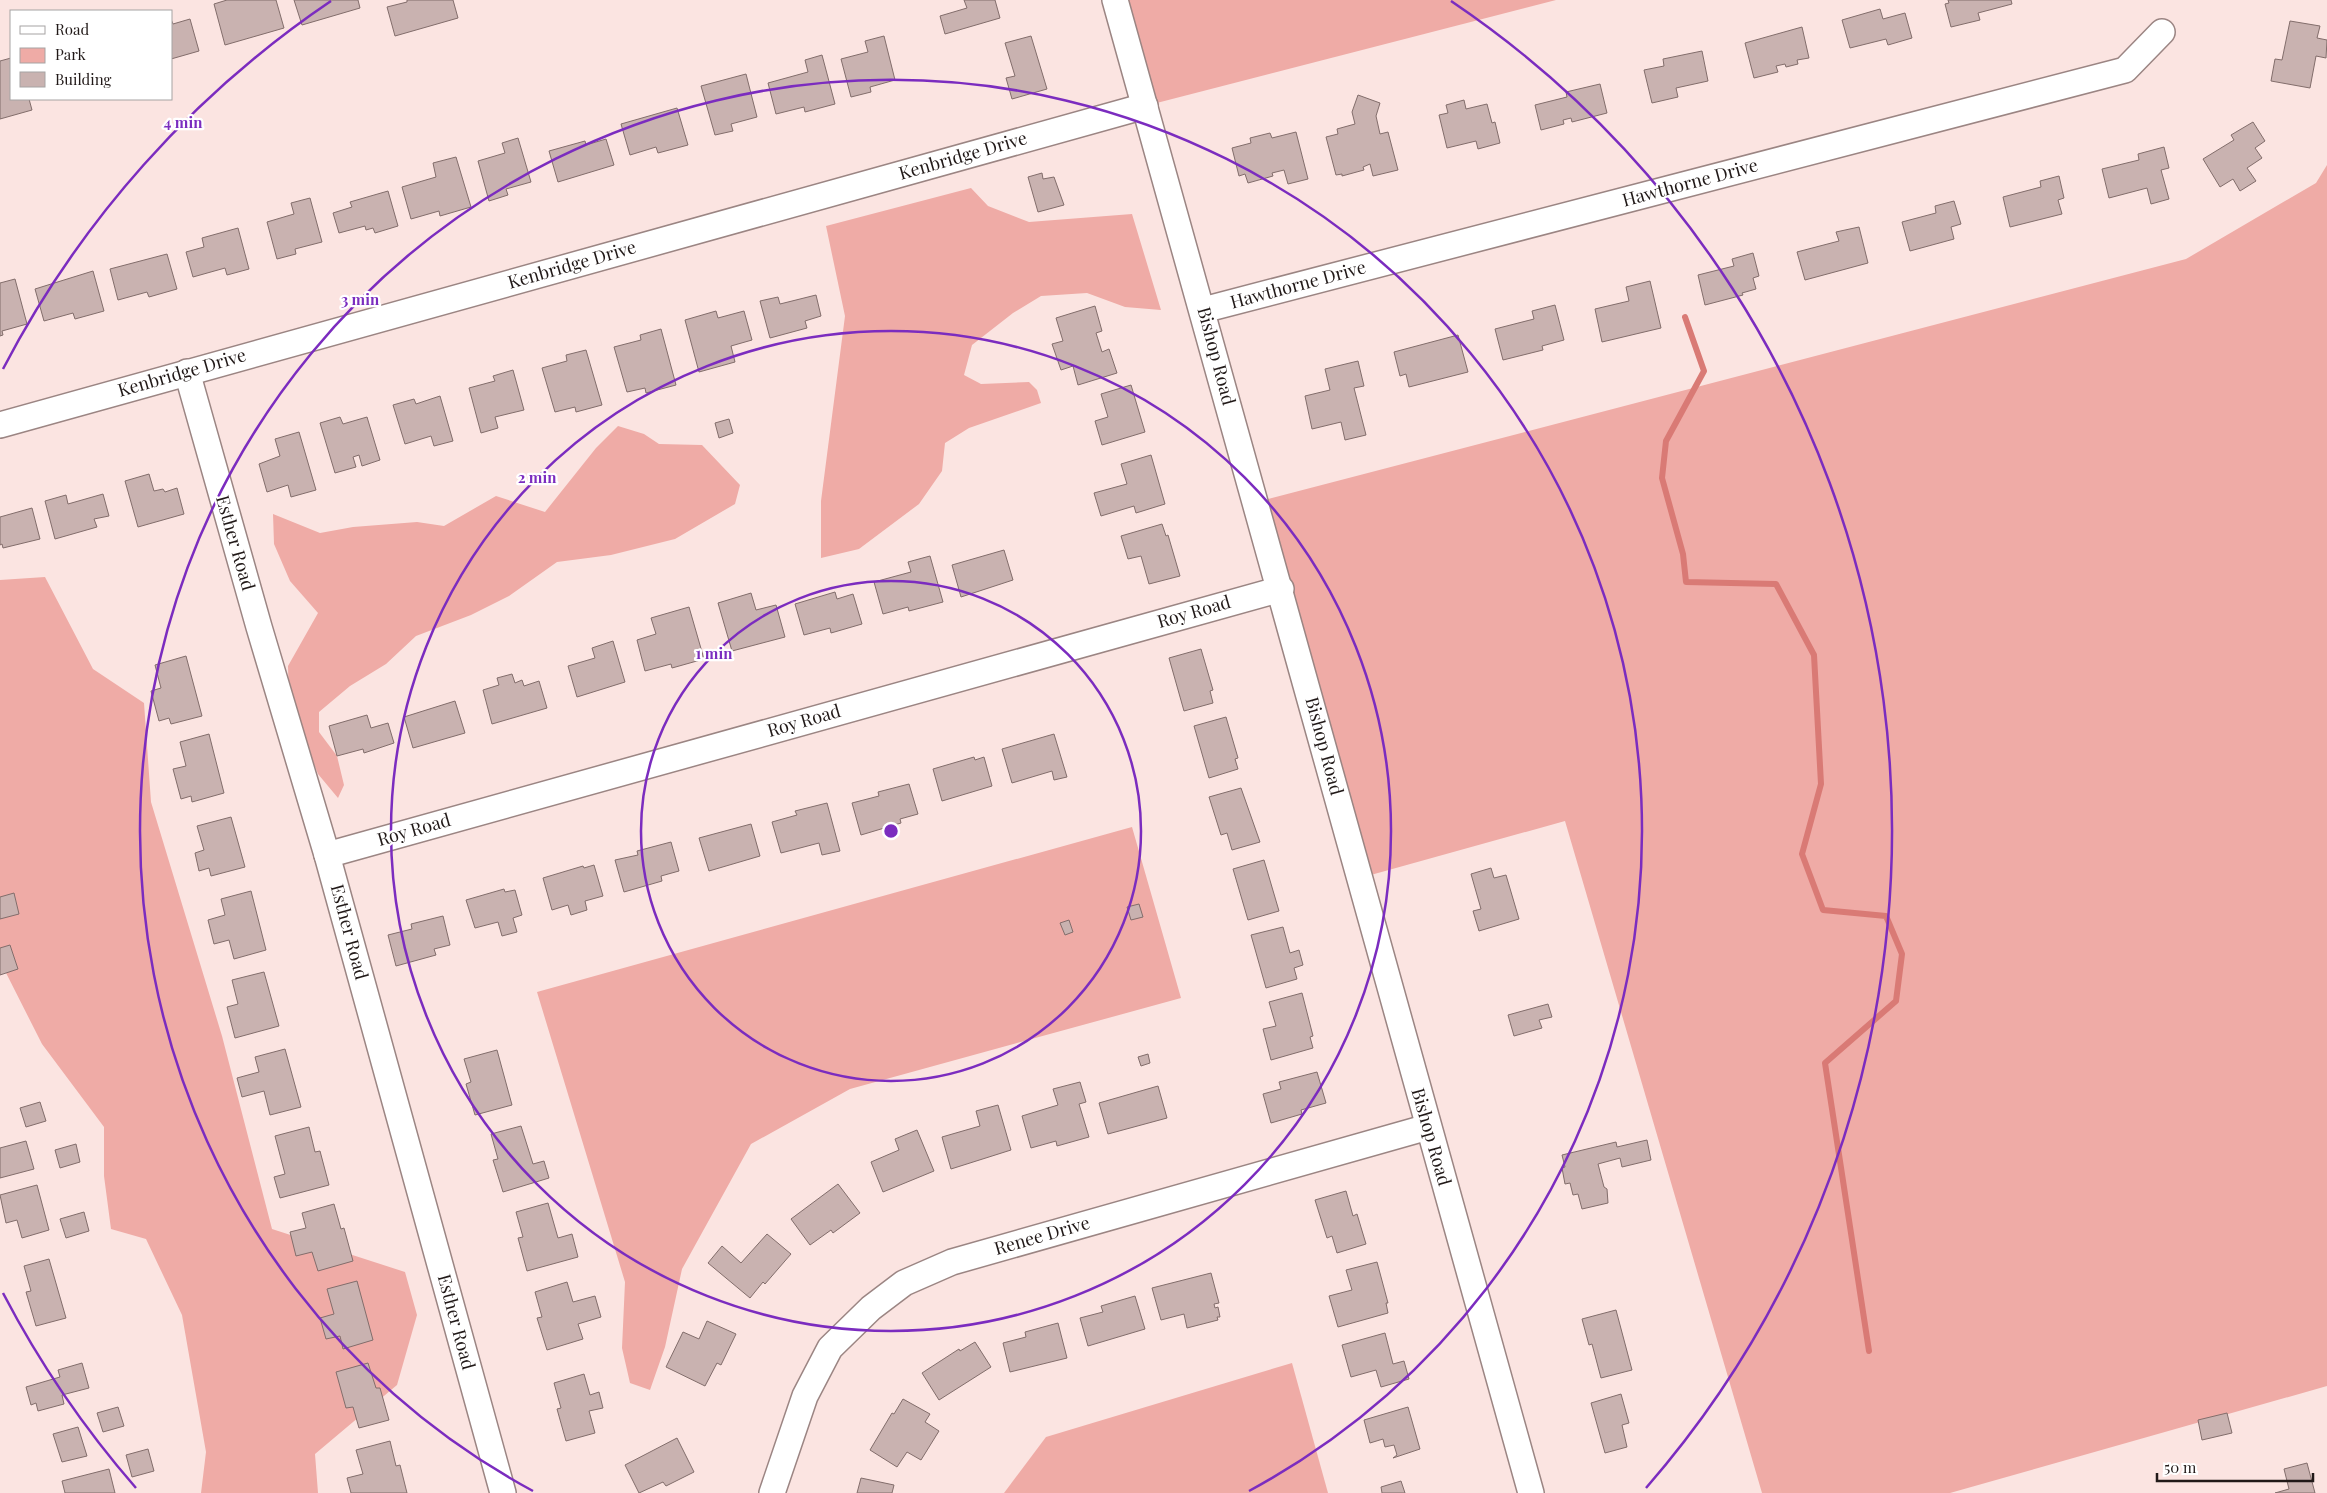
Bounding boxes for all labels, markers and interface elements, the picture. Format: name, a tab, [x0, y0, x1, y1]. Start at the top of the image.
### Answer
legend	[10, 10, 172, 100]
text: Road	[55, 19, 89, 39]
text: Park	[55, 44, 87, 64]
text: Building	[55, 69, 112, 89]
text: 4 min	[164, 112, 203, 132]
street label: Kenbridge Drive	[896, 125, 1030, 185]
street label: Hawthorne Drive	[1619, 152, 1760, 212]
street label: Kenbridge Drive	[505, 234, 639, 294]
street label: Hawthorne Drive	[1227, 254, 1368, 314]
text: 3 min	[341, 289, 380, 309]
street label: Bishop Road	[1192, 304, 1242, 408]
street label: Kenbridge Drive	[115, 342, 249, 402]
text: 2 min	[518, 467, 557, 487]
street label: Esther Road	[211, 492, 261, 594]
street label: Roy Road	[1154, 589, 1234, 633]
text: 1 min	[696, 643, 733, 663]
street label: Bishop Road	[1300, 694, 1350, 798]
street label: Roy Road	[764, 698, 844, 742]
street label: Roy Road	[374, 807, 454, 851]
centre of rings	[882, 822, 900, 840]
street label: Esther Road	[326, 881, 374, 983]
street label: Bishop Road	[1407, 1085, 1458, 1189]
street label: Renee Drive	[991, 1210, 1092, 1260]
street label: Esther Road	[433, 1271, 481, 1373]
scale bar	[2157, 1450, 2313, 1482]
text: 50 m	[2164, 1457, 2197, 1477]

